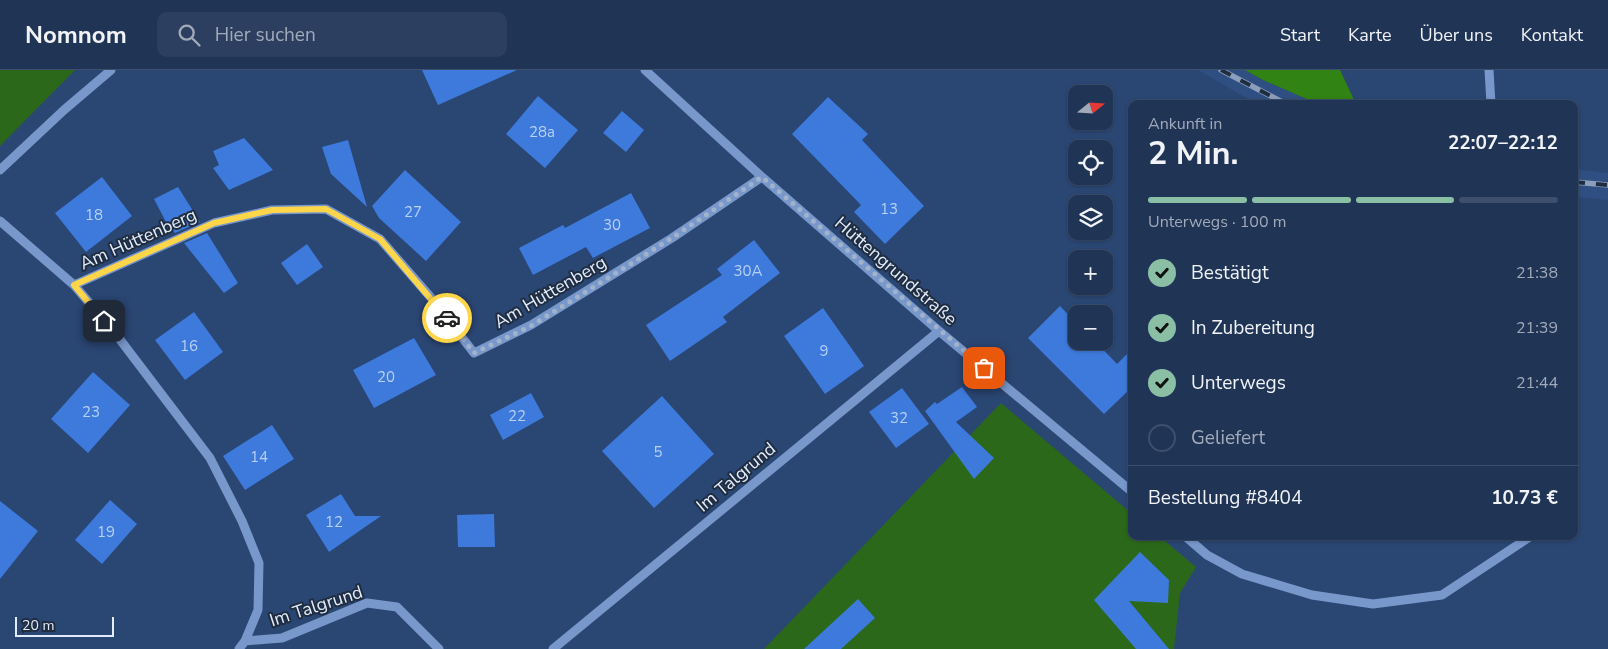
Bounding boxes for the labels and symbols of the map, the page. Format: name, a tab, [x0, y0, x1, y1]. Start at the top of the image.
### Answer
north arrow	[1068, 85, 1112, 130]
house number: 28a	[529, 122, 555, 142]
house number: 13	[880, 199, 898, 219]
street label: Am Hüttenberg	[76, 202, 200, 276]
house number: 27	[404, 202, 422, 222]
house number: 18	[85, 205, 103, 225]
street label: Hüttengrundstraße	[830, 211, 962, 331]
house number: 30	[603, 215, 621, 235]
street label: Am Hüttenberg	[489, 250, 611, 334]
house number: 30A	[734, 261, 763, 281]
courier	[422, 293, 472, 343]
pin	[83, 300, 125, 342]
house number: 16	[180, 336, 198, 356]
house number: 9	[819, 341, 829, 361]
pin	[963, 347, 1005, 389]
house number: 20	[377, 367, 395, 387]
house number: 23	[82, 402, 100, 422]
house number: 22	[508, 406, 526, 426]
house number: 32	[890, 408, 908, 428]
street label: Im Talgrund	[691, 437, 781, 517]
house number: 5	[653, 442, 663, 462]
house number: 14	[250, 447, 268, 467]
house number: 12	[325, 512, 343, 532]
house number: 19	[97, 522, 115, 542]
street label: Im Talgrund	[266, 580, 366, 632]
scale bar	[15, 614, 114, 637]

